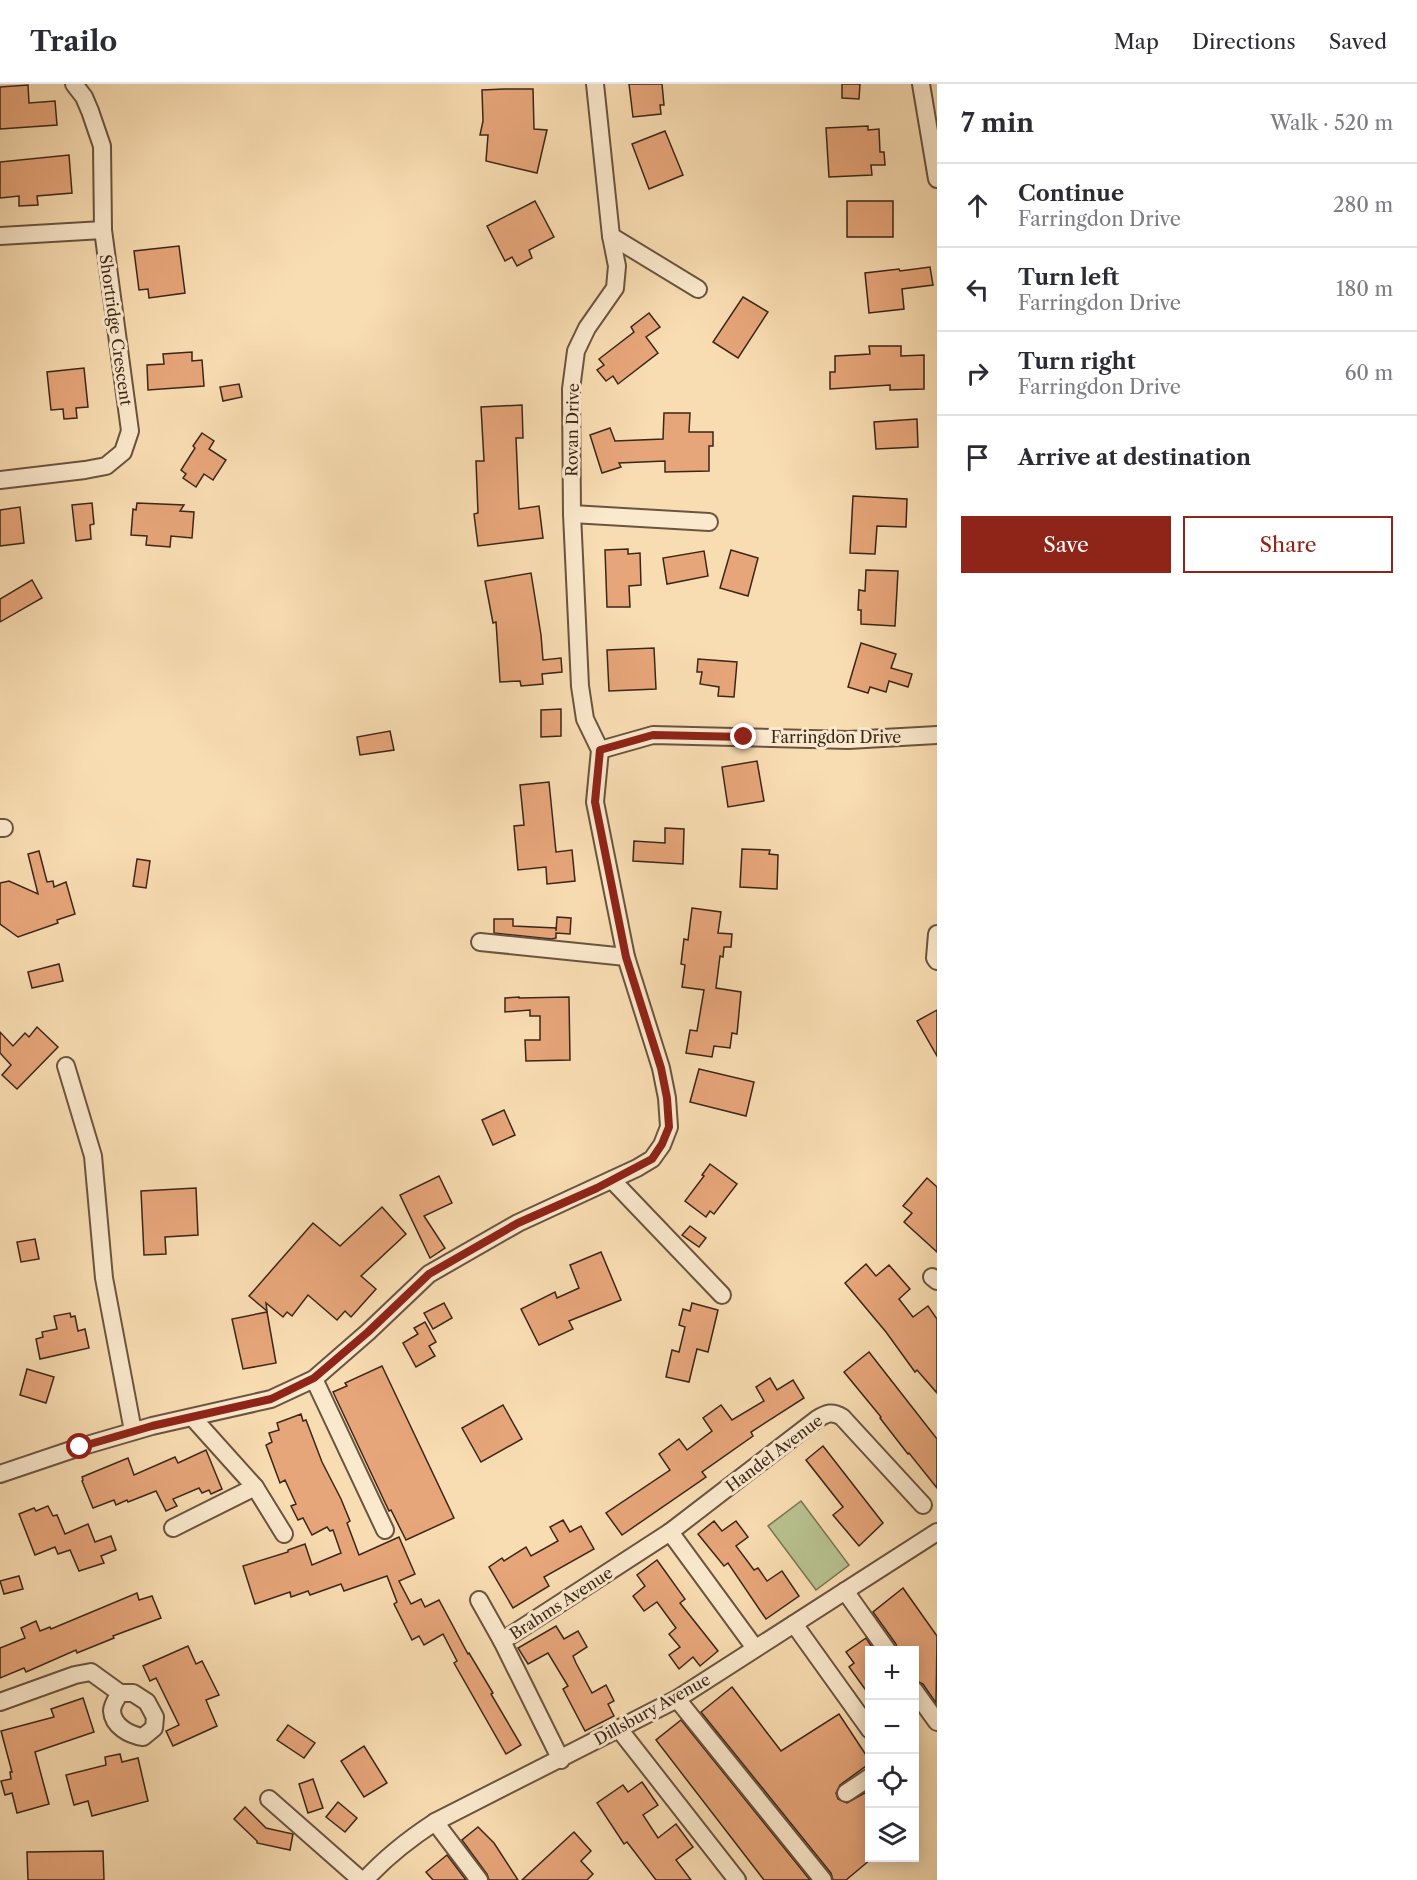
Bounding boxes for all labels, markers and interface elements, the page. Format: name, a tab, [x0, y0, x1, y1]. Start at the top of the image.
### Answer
text: Trailo	[30, 24, 117, 58]
text: Map	[1114, 29, 1159, 54]
text: Directions	[1192, 29, 1296, 54]
text: Saved	[1329, 29, 1387, 54]
text: 7 min	[961, 107, 1034, 139]
text: Walk · 520 m	[1270, 111, 1393, 135]
text: Continue	[1018, 180, 1124, 207]
icon: ahead	[961, 189, 994, 222]
text: 280 m	[1333, 193, 1393, 217]
text: Farringdon Drive	[1018, 207, 1181, 231]
street label: Shortridge Crescent	[95, 253, 137, 407]
text: Turn left	[1018, 264, 1119, 291]
icon: left	[961, 273, 994, 306]
text: 180 m	[1336, 277, 1393, 301]
text: Farringdon Drive	[1018, 291, 1181, 315]
text: Turn right	[1018, 348, 1136, 375]
icon: right	[961, 357, 994, 390]
text: 60 m	[1345, 361, 1393, 385]
text: Farringdon Drive	[1018, 375, 1181, 399]
street label: Rovan Drive	[561, 383, 583, 477]
icon: arrive	[961, 441, 994, 474]
text: Arrive at destination	[1018, 444, 1251, 471]
button: Save	[961, 516, 1171, 573]
button: Share	[1183, 516, 1393, 573]
route end	[730, 723, 756, 749]
street label: Farringdon Drive	[771, 727, 901, 747]
street label: Handel Avenue	[722, 1410, 826, 1496]
route start	[66, 1433, 92, 1459]
street label: Brahms Avenue	[506, 1562, 616, 1644]
map controls	[865, 1646, 919, 1862]
button: +	[865, 1646, 919, 1700]
street label: Dillsbury Avenue	[591, 1669, 713, 1749]
button: −	[865, 1700, 919, 1754]
button: locate	[865, 1754, 919, 1808]
button: layers	[865, 1808, 919, 1862]

